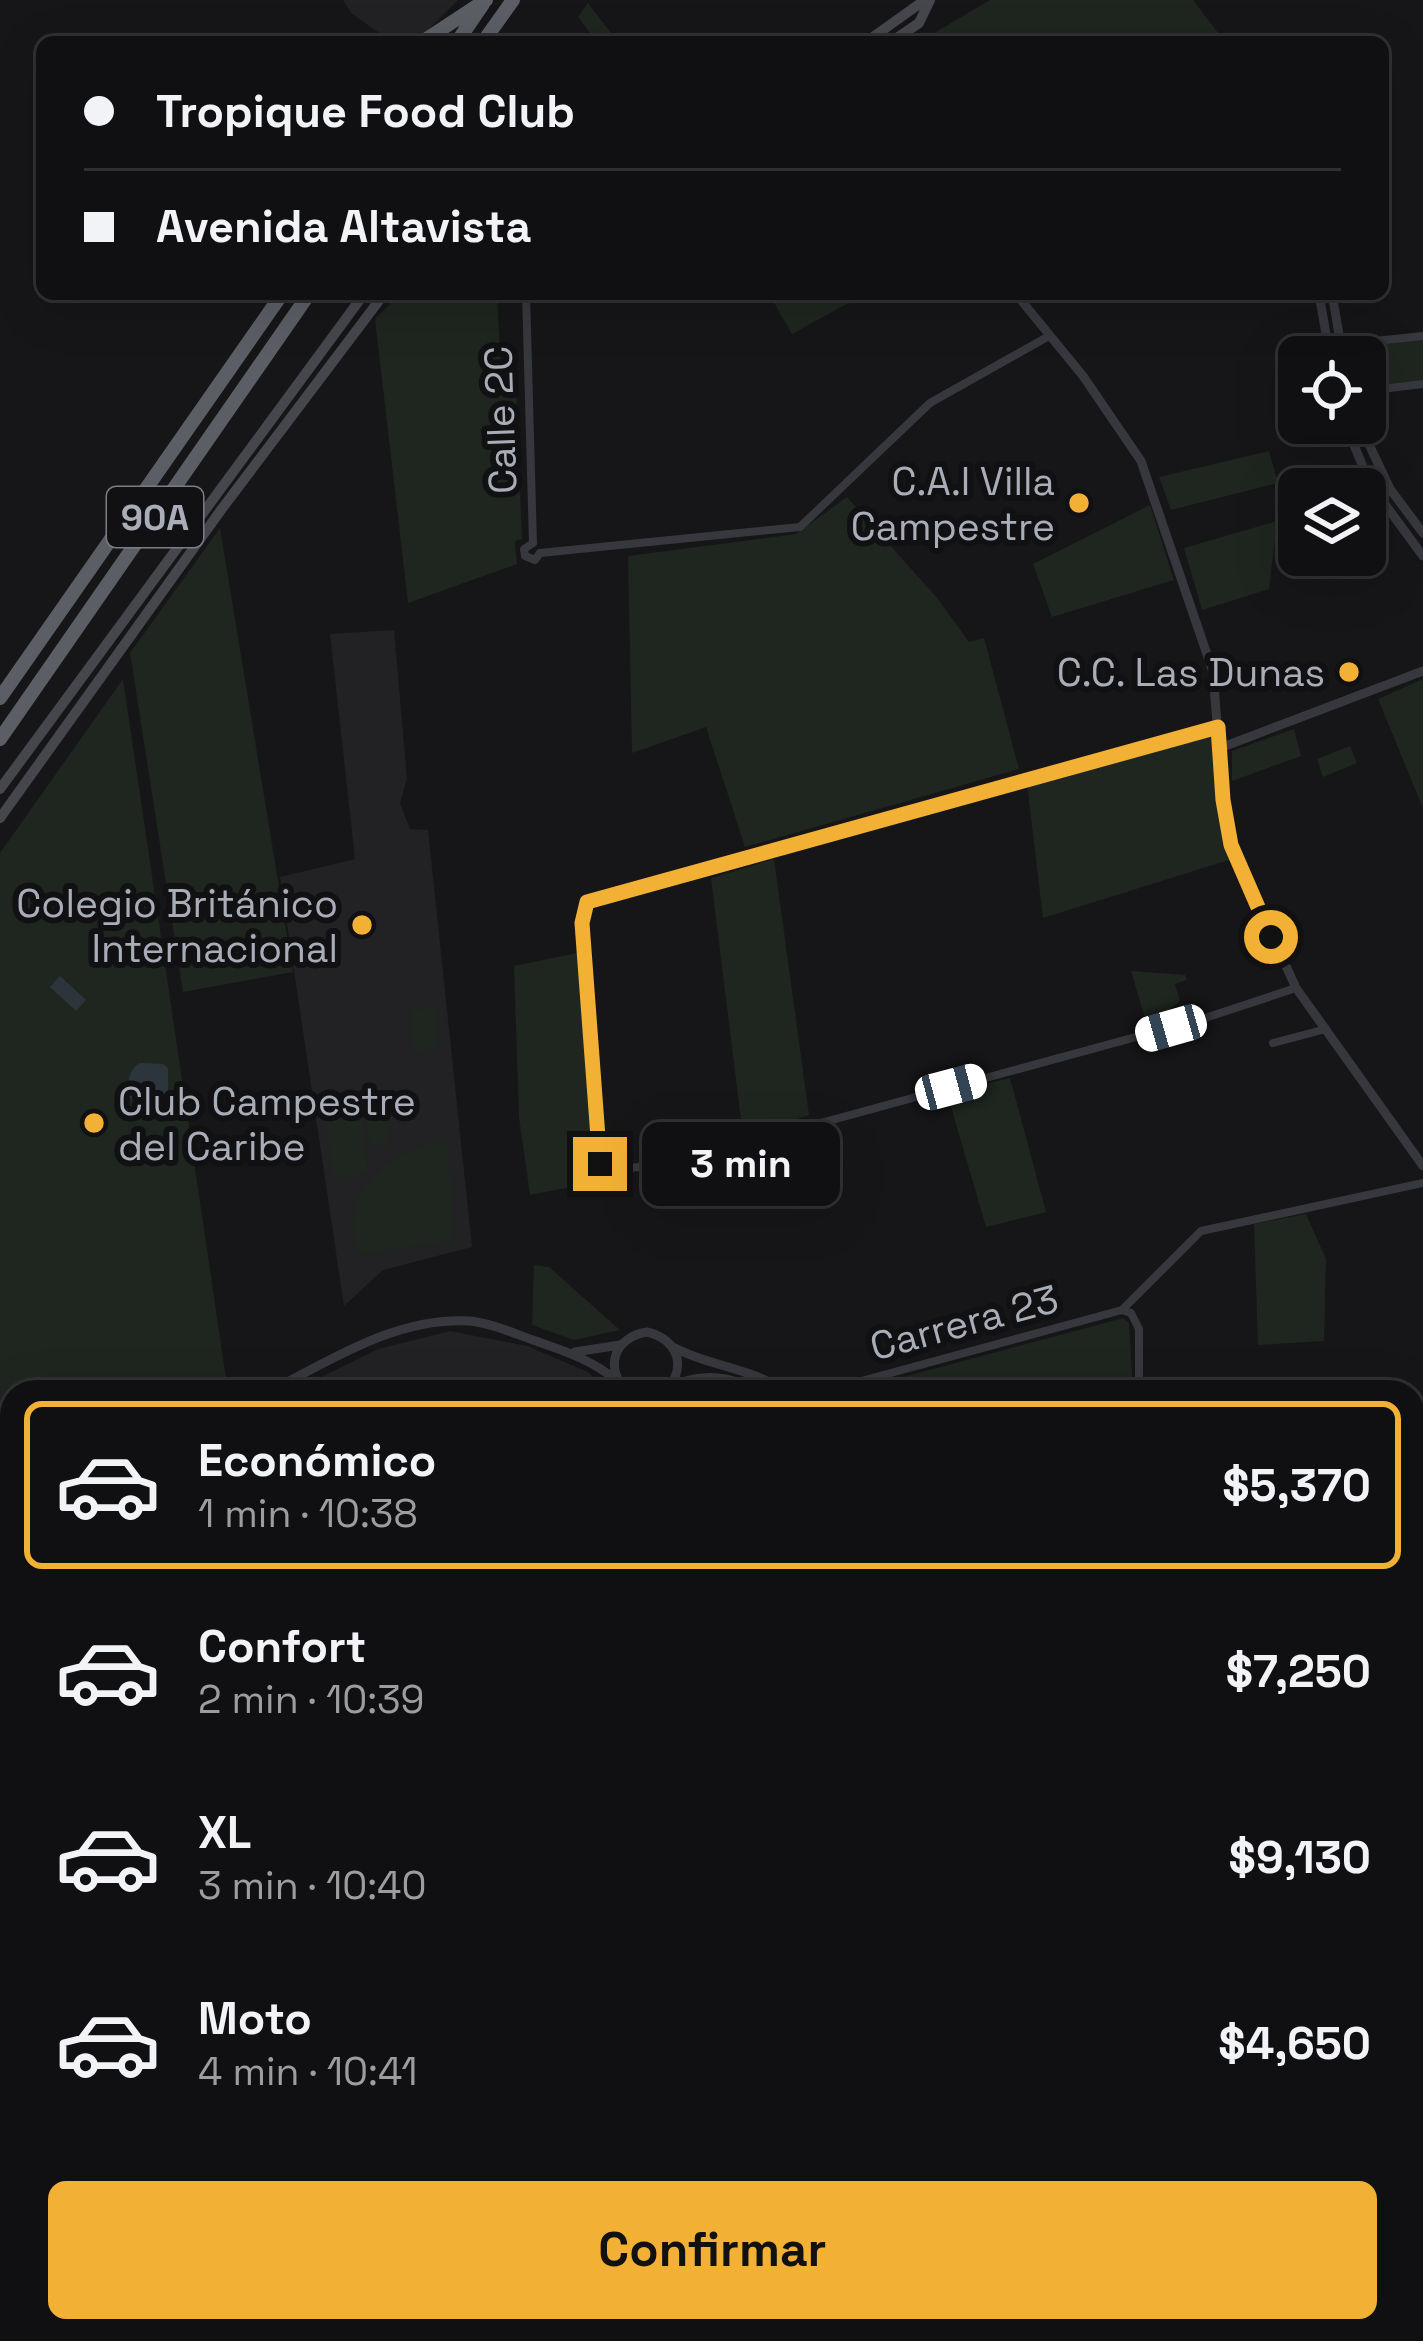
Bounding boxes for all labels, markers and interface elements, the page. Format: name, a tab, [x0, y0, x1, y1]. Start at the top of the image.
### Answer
text: Tropique Food Club	[156, 83, 575, 140]
text: Avenida Altavista	[156, 198, 531, 255]
map controls	[1278, 336, 1386, 576]
button: locate	[1278, 336, 1386, 444]
street label: Calle 2C	[473, 345, 528, 495]
place label: C.A.I Villa Campestre	[851, 457, 1055, 551]
button: layers	[1278, 468, 1386, 576]
road number: 90A	[107, 487, 203, 547]
marker: C.A.I Villa Campestre	[1066, 490, 1092, 516]
place label: C.C. Las Dunas	[1057, 648, 1325, 697]
marker: C.C. Las Dunas	[1336, 659, 1362, 685]
place label: Colegio Británico Internacional	[16, 879, 338, 973]
route start	[1244, 910, 1298, 964]
marker: Colegio Británico Internacional	[349, 912, 375, 938]
car	[1131, 1001, 1211, 1055]
car	[912, 1060, 990, 1114]
place label: Club Campestre del Caribe	[118, 1077, 416, 1171]
marker: Club Campestre del Caribe	[81, 1110, 107, 1136]
callout: 3 min	[642, 1122, 840, 1206]
route end	[573, 1137, 627, 1191]
text: 3 min	[690, 1139, 792, 1188]
street label: Carrera 23	[865, 1274, 1064, 1371]
icon: car	[54, 1431, 162, 1539]
text: Económico	[198, 1432, 436, 1489]
text: $5,370	[1222, 1457, 1371, 1514]
text: 1 min · 10:38	[198, 1489, 418, 1538]
icon: car	[54, 1617, 162, 1725]
text: Confort	[198, 1618, 366, 1675]
text: $7,250	[1226, 1643, 1371, 1700]
text: 2 min · 10:39	[198, 1675, 424, 1724]
icon: car	[54, 1803, 162, 1911]
text: XL	[198, 1804, 251, 1861]
text: $9,130	[1229, 1829, 1371, 1886]
text: 3 min · 10:40	[198, 1861, 426, 1910]
icon: car	[54, 1989, 162, 2097]
text: Moto	[198, 1990, 312, 2047]
text: $4,650	[1218, 2015, 1371, 2072]
text: 4 min · 10:41	[198, 2047, 418, 2096]
button: Confirmar	[48, 2181, 1377, 2319]

